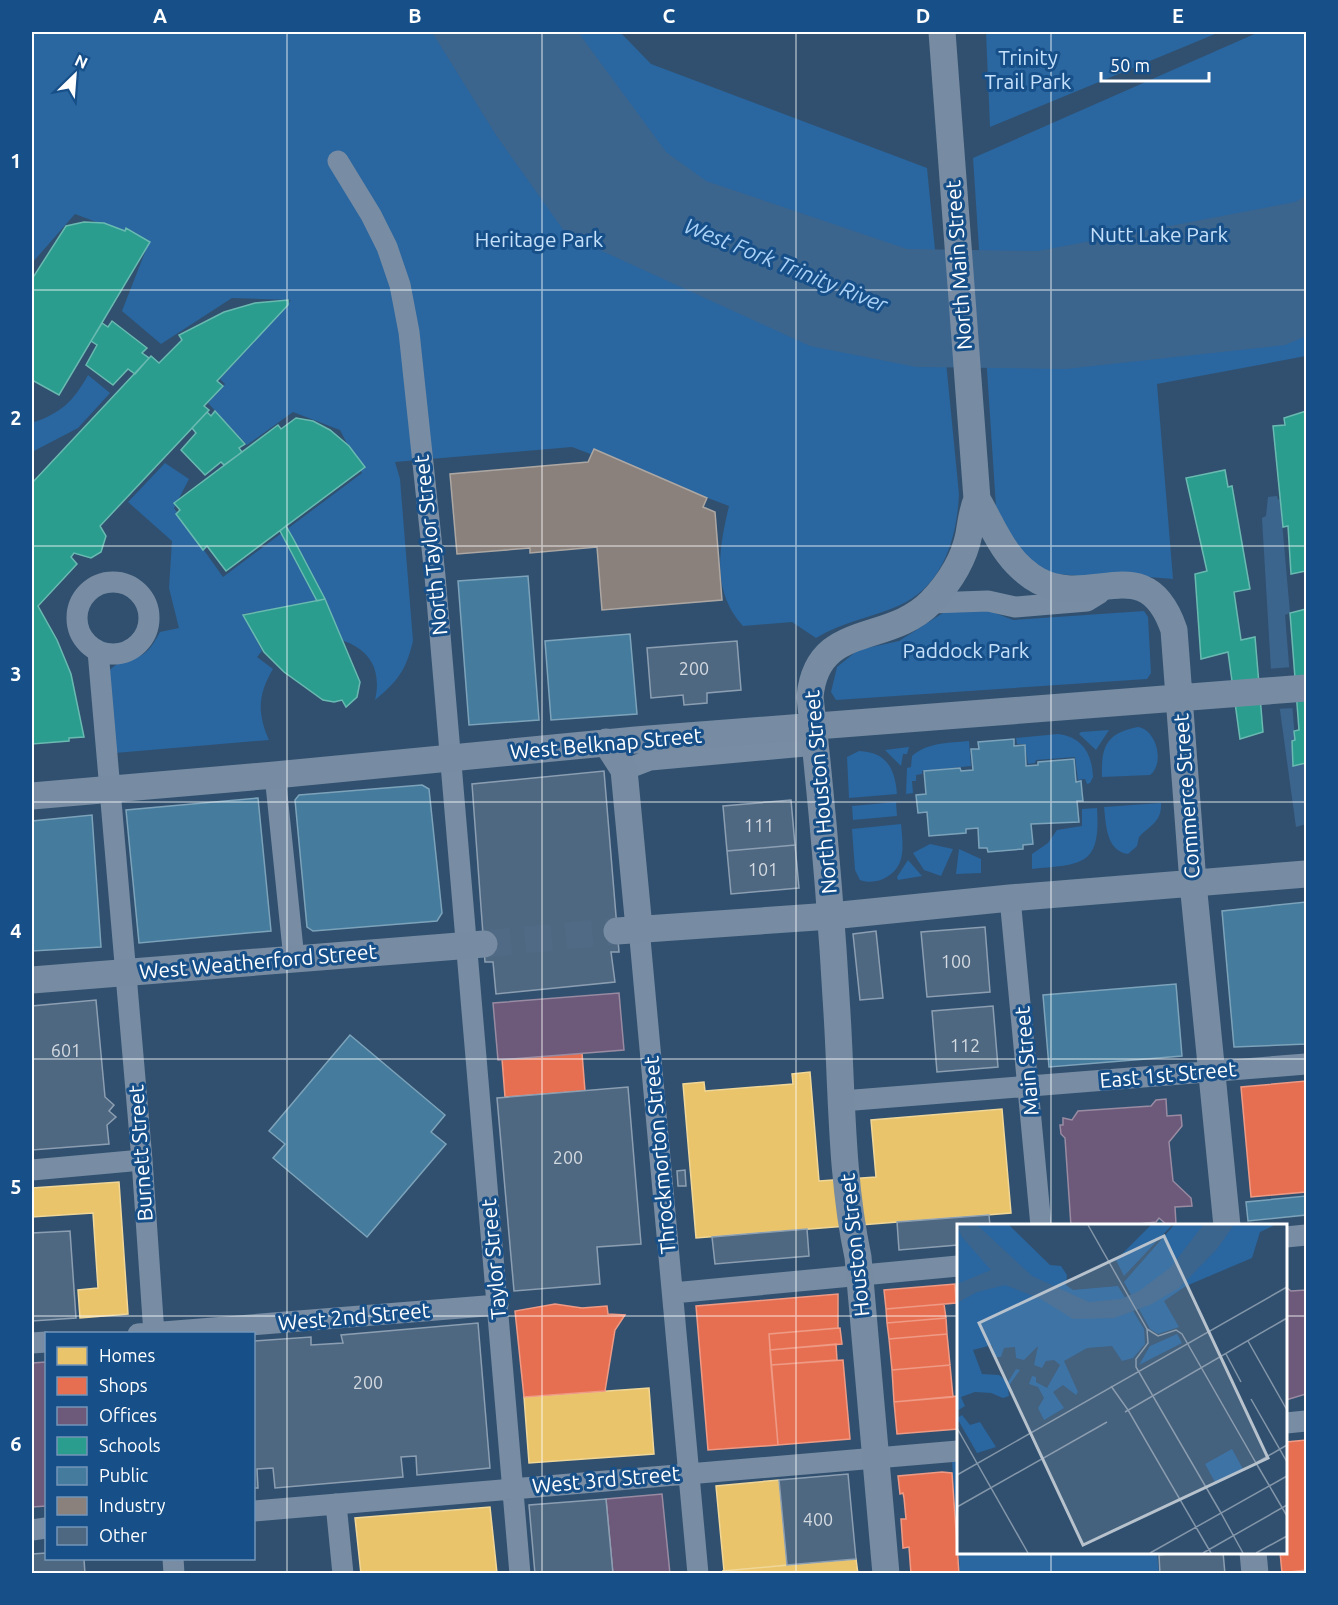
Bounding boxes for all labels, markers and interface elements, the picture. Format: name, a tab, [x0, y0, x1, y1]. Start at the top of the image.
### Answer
text: A	[153, 4, 167, 27]
text: B	[408, 4, 422, 27]
text: C	[663, 4, 676, 27]
text: D	[916, 4, 930, 27]
text: E	[1172, 4, 1184, 27]
north arrow	[45, 45, 105, 105]
park label: Trinity Trail Park	[985, 45, 1072, 93]
scale bar	[1101, 45, 1209, 83]
text: N	[72, 51, 91, 72]
text: 50 m	[1110, 55, 1150, 75]
text: 1	[10, 149, 22, 172]
street label: North Main Street	[940, 180, 976, 351]
water label: West Fork Trinity River	[681, 212, 892, 317]
park label: Nutt Lake Park	[1090, 222, 1228, 246]
park label: Heritage Park	[475, 227, 604, 251]
text: 2	[10, 406, 22, 429]
street label: North Taylor Street	[409, 454, 451, 636]
park label: Paddock Park	[903, 638, 1030, 662]
house number: 200	[679, 658, 709, 678]
text: 3	[10, 662, 22, 685]
street label: North Houston Street	[799, 689, 841, 895]
street label: Commerce Street	[1168, 713, 1204, 880]
street label: West Belknap Street	[509, 723, 703, 763]
house number: 111	[744, 815, 774, 835]
house number: 101	[748, 859, 778, 879]
text: 4	[10, 919, 22, 942]
street label: West Weatherford Street	[138, 939, 378, 983]
house number: 100	[941, 951, 971, 971]
street label: Main Street	[1009, 1005, 1043, 1117]
house number: 112	[950, 1035, 980, 1055]
house number: 601	[51, 1040, 81, 1060]
street label: Throckmorton Street	[638, 1055, 680, 1255]
street label: East 1st Street	[1098, 1056, 1237, 1092]
street label: Burnett Street	[123, 1084, 157, 1222]
house number: 200	[553, 1147, 583, 1167]
street label: Houston Street	[835, 1172, 873, 1318]
text: 5	[10, 1175, 22, 1198]
street label: Taylor Street	[476, 1198, 510, 1320]
inset map	[957, 1224, 1287, 1554]
street label: West 2nd Street	[277, 1297, 431, 1335]
legend	[45, 1332, 255, 1560]
text: Homes	[99, 1345, 156, 1365]
house number: 200	[353, 1372, 383, 1392]
text: Shops	[99, 1375, 148, 1395]
text: Offices	[99, 1405, 157, 1425]
text: 6	[10, 1432, 22, 1455]
text: Schools	[99, 1435, 161, 1455]
street label: West 3rd Street	[531, 1461, 681, 1497]
text: Public	[99, 1465, 148, 1485]
text: Industry	[99, 1495, 166, 1515]
house number: 400	[803, 1509, 833, 1529]
text: Other	[99, 1525, 147, 1545]

